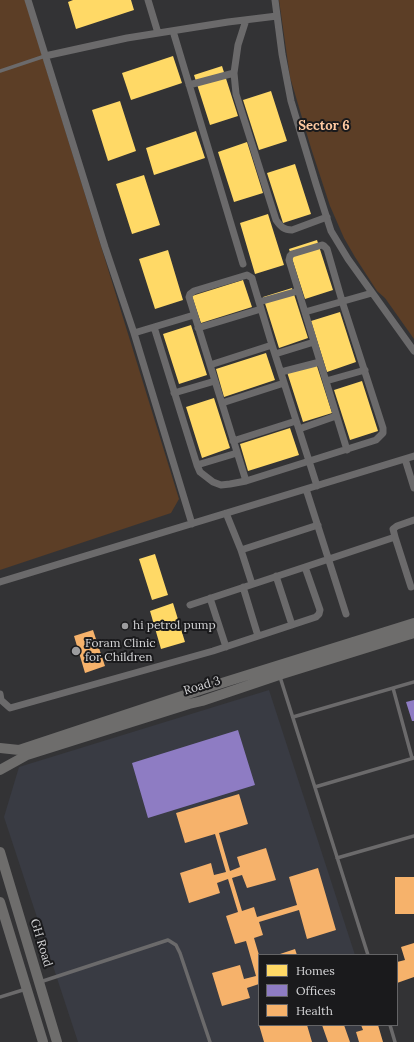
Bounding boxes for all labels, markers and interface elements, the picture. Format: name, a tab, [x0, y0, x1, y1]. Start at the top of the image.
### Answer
district label: Sector 6	[298, 118, 350, 134]
place label: hi petrol pump	[133, 619, 216, 633]
marker: hi petrol pump	[120, 621, 130, 631]
place label: Foram Clinic for Children	[85, 637, 156, 665]
marker: Foram Clinic for Children	[70, 645, 82, 657]
street label: Road 3	[182, 674, 222, 698]
street label: GH Road	[27, 917, 55, 969]
legend	[258, 954, 398, 1026]
text: Homes	[296, 963, 335, 978]
text: Offices	[296, 983, 336, 998]
text: Health	[296, 1003, 333, 1018]

